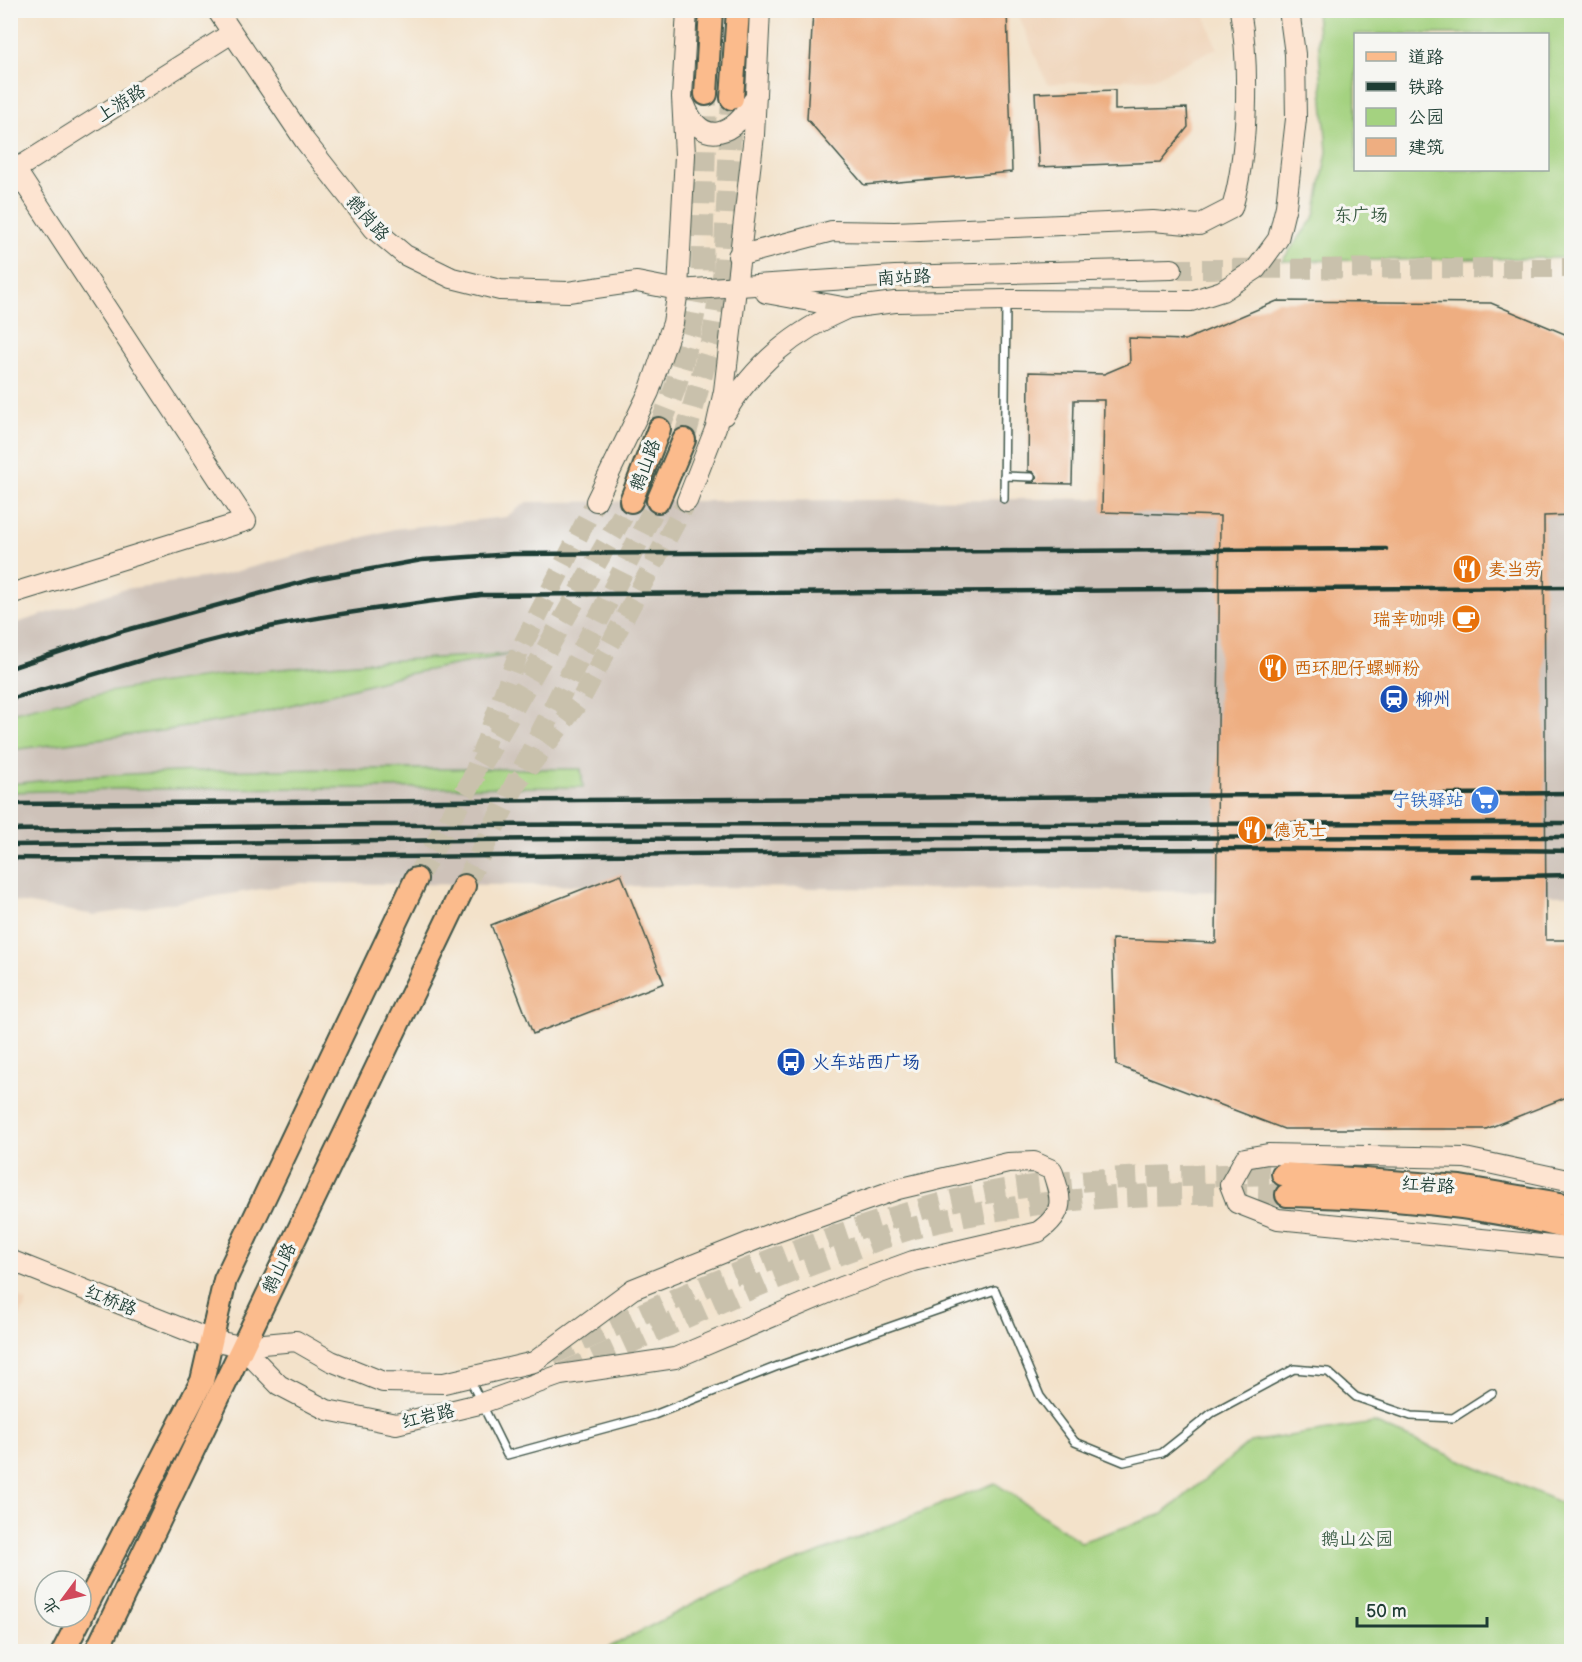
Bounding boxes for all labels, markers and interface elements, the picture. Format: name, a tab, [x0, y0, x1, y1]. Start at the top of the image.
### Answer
legend	[1354, 33, 1549, 171]
text: 道路	[1408, 47, 1444, 68]
text: 铁路	[1408, 77, 1444, 98]
street label: 上游路	[93, 80, 150, 127]
text: 公园	[1408, 107, 1444, 128]
text: 建筑	[1408, 137, 1444, 158]
street label: 鹅岗路	[342, 191, 393, 245]
park label: 东广场	[1334, 205, 1388, 226]
street label: 南站路	[877, 266, 932, 289]
street label: 鹅山路	[626, 436, 665, 494]
restaurant icon: 麦当劳	[1451, 553, 1483, 585]
place label: 麦当劳	[1488, 559, 1542, 580]
cafe icon: 瑞幸咖啡	[1450, 603, 1482, 635]
place label: 瑞幸咖啡	[1373, 609, 1445, 630]
restaurant icon: 西环肥仔螺蛳粉	[1257, 652, 1289, 684]
place label: 西环肥仔螺蛳粉	[1294, 658, 1420, 679]
station icon: 柳州	[1378, 683, 1410, 715]
place label: 柳州	[1415, 689, 1451, 710]
supermarket icon: 宁铁驿站	[1469, 784, 1501, 816]
place label: 宁铁驿站	[1392, 790, 1464, 811]
restaurant icon: 德克士	[1236, 814, 1268, 846]
place label: 德克士	[1273, 820, 1327, 841]
bus stop icon: 火车站西广场	[775, 1046, 807, 1078]
place label: 火车站西广场	[812, 1052, 920, 1073]
street label: 红岩路	[1400, 1173, 1456, 1198]
street label: 鹅山路	[258, 1239, 301, 1297]
street label: 红桥路	[82, 1281, 140, 1320]
street label: 红岩路	[399, 1400, 457, 1433]
park label: 鹅山公园	[1321, 1529, 1393, 1550]
north arrow	[33, 1569, 93, 1629]
scale bar	[1357, 1590, 1488, 1628]
text: 北	[39, 1594, 64, 1618]
text: 50 m	[1366, 1601, 1407, 1622]

